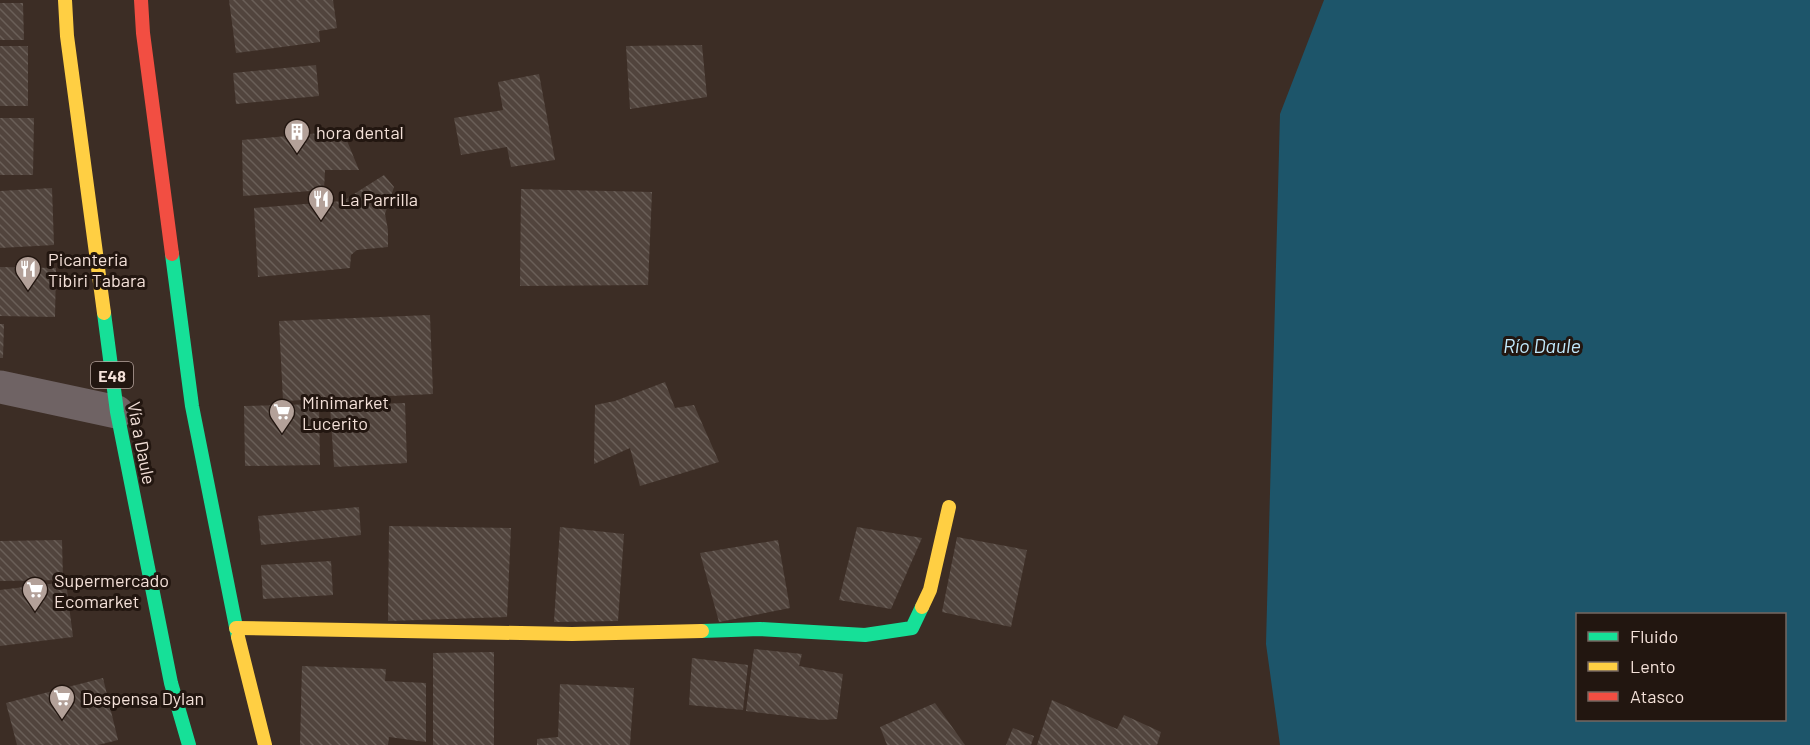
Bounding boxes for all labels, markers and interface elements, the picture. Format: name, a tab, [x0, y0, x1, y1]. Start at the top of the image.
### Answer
building icon: hora dental	[282, 117, 312, 155]
place label: hora dental	[316, 121, 404, 143]
restaurant icon: La Parrilla	[306, 184, 336, 222]
place label: La Parrilla	[340, 188, 418, 210]
place label: Picanteria Tibiri Tabara	[48, 248, 146, 291]
restaurant icon: Picanteria Tibiri Tabara	[13, 254, 43, 292]
water label: Río Daule	[1503, 333, 1581, 357]
road number: E48	[91, 362, 133, 388]
place label: Minimarket Lucerito	[302, 391, 389, 434]
supermarket icon: Minimarket Lucerito	[267, 397, 297, 435]
street label: Vía a Daule	[123, 400, 161, 486]
place label: Supermercado Ecomarket	[54, 569, 169, 612]
supermarket icon: Supermercado Ecomarket	[20, 575, 50, 613]
legend	[1576, 613, 1786, 721]
text: Fluido	[1630, 625, 1678, 647]
text: Lento	[1630, 655, 1676, 677]
supermarket icon: Despensa Dylan	[47, 683, 77, 721]
text: Atasco	[1630, 685, 1684, 707]
place label: Despensa Dylan	[82, 687, 204, 709]

